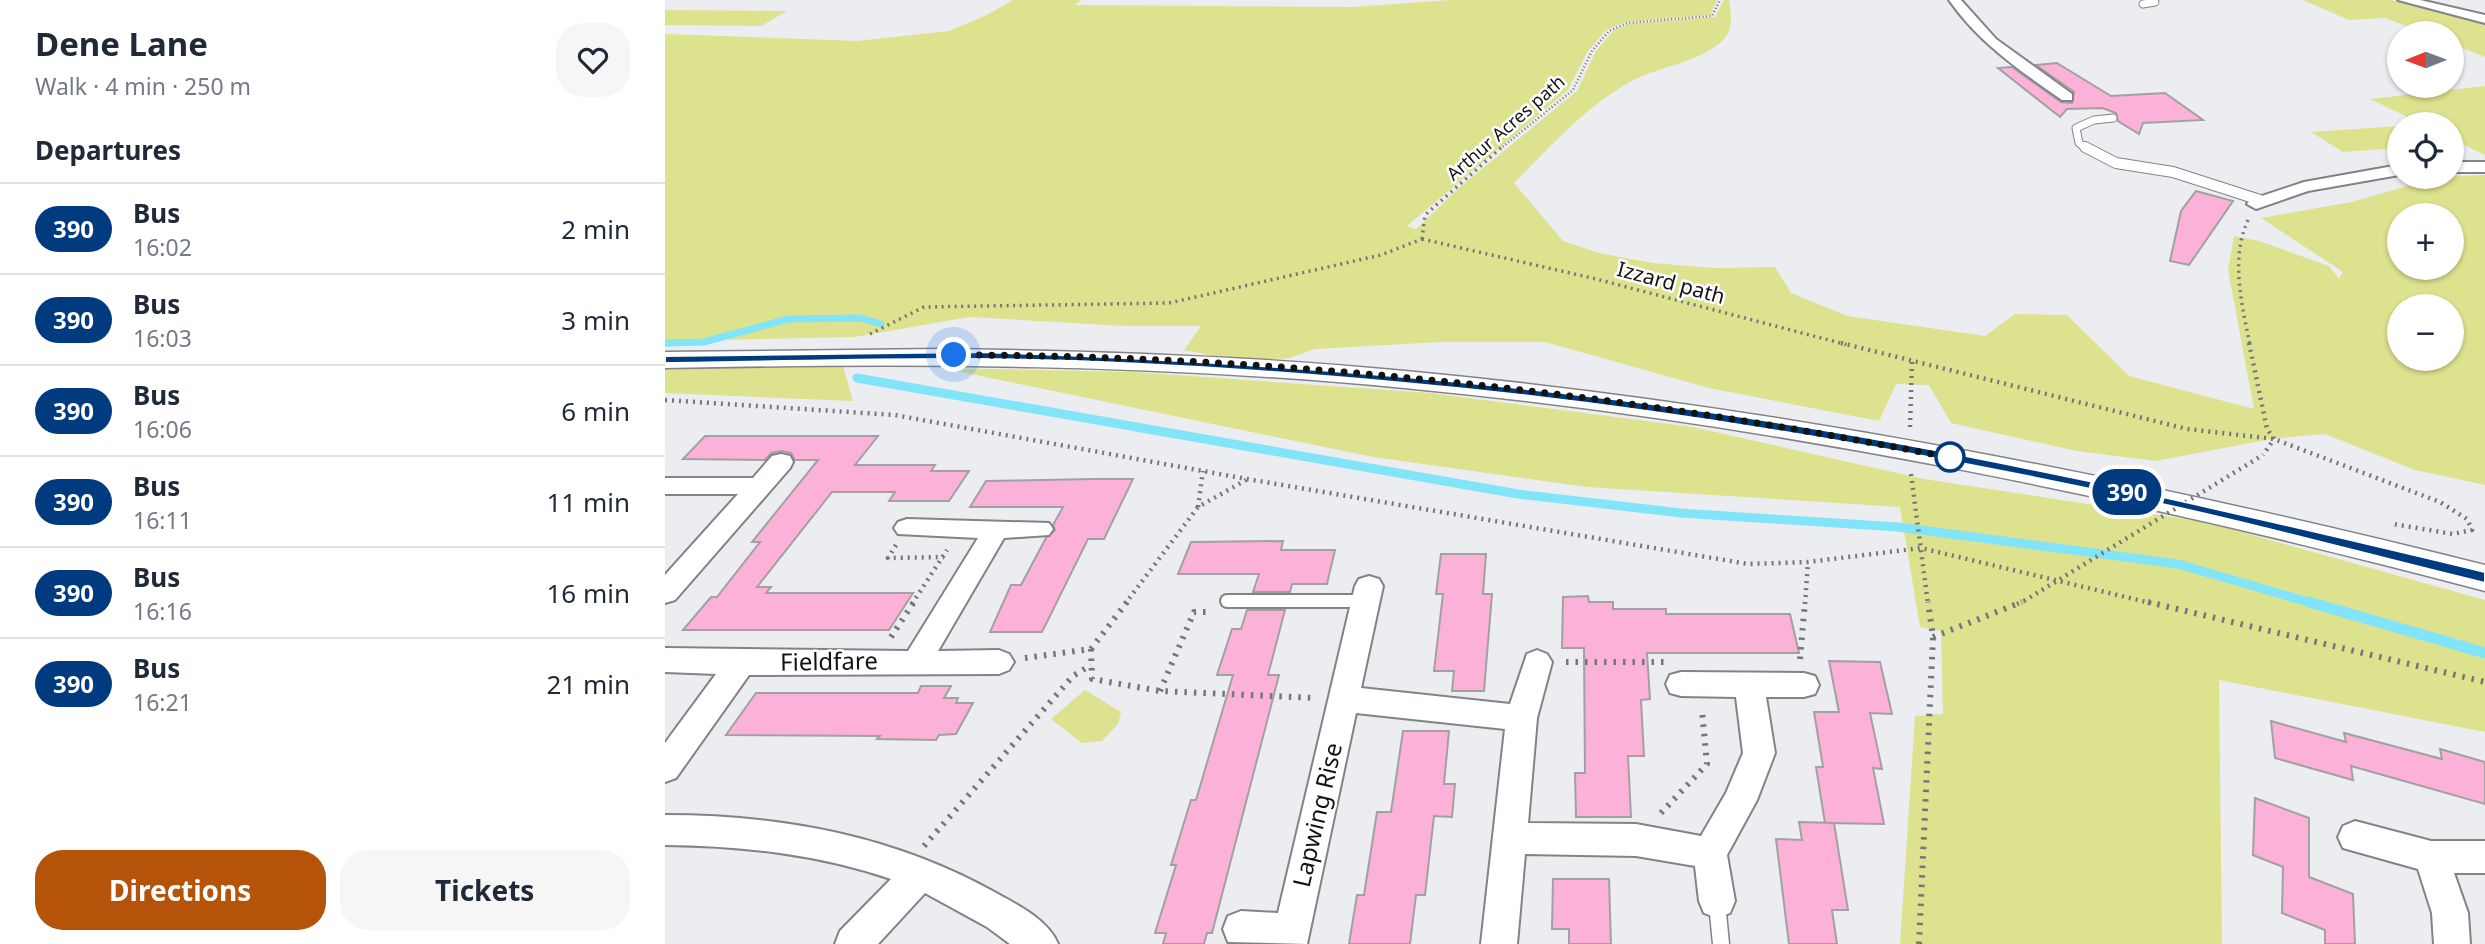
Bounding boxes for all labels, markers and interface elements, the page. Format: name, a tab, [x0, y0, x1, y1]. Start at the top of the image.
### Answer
text: Dene Lane	[35, 21, 208, 66]
north arrow	[2387, 21, 2464, 98]
map controls	[2387, 21, 2464, 371]
button: heart	[556, 23, 630, 97]
street label: Arthur Acres path	[1441, 69, 1570, 185]
text: Walk · 4 min · 250 m	[35, 70, 251, 102]
button: locate	[2387, 112, 2464, 189]
text: Departures	[35, 132, 181, 168]
text: Bus	[133, 195, 180, 231]
button: +	[2387, 203, 2464, 280]
text: 2 min	[561, 211, 630, 247]
text: 390	[53, 212, 94, 245]
text: 16:02	[133, 231, 192, 263]
street label: Izzard path	[1614, 254, 1728, 310]
text: Bus	[133, 286, 180, 322]
button: −	[2387, 294, 2464, 371]
text: 3 min	[561, 302, 630, 338]
text: 390	[53, 303, 94, 336]
text: 16:03	[133, 322, 192, 354]
your location	[936, 337, 971, 372]
text: Bus	[133, 377, 180, 413]
text: 6 min	[561, 393, 630, 429]
text: 390	[53, 394, 94, 427]
text: 16:06	[133, 413, 192, 445]
unlabelled marker	[1935, 442, 1965, 472]
text: Bus	[133, 468, 180, 504]
line badge: 390	[2087, 469, 2167, 515]
text: 390	[2106, 475, 2148, 508]
text: 11 min	[546, 484, 630, 520]
text: 390	[53, 485, 94, 518]
text: 16:11	[133, 504, 192, 536]
text: Bus	[133, 559, 180, 595]
text: 16 min	[546, 575, 630, 611]
text: 390	[53, 576, 94, 609]
text: 16:16	[133, 595, 192, 627]
street label: Fieldfare	[780, 643, 878, 678]
text: Bus	[133, 650, 180, 686]
text: 21 min	[546, 666, 630, 702]
text: 390	[53, 667, 94, 700]
text: 16:21	[133, 686, 192, 718]
street label: Lapwing Rise	[1284, 739, 1349, 890]
button: Directions	[35, 850, 326, 930]
button: Tickets	[340, 850, 630, 930]

